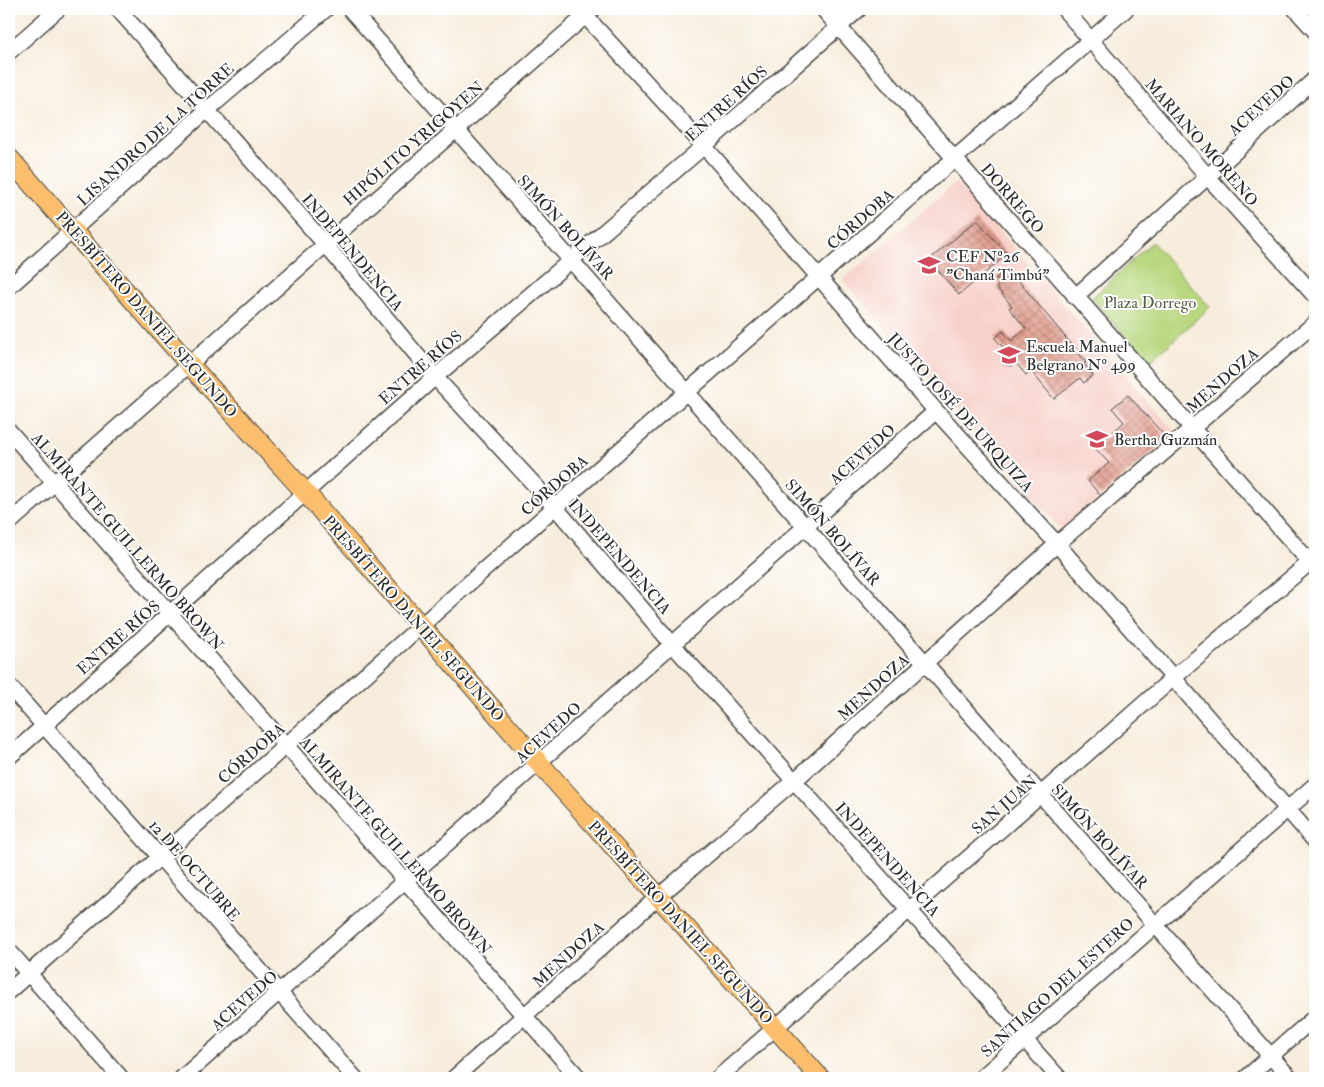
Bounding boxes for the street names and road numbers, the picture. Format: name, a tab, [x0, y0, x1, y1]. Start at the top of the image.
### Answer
street label: LISANDRO DE LA TORRE	[73, 59, 238, 210]
street label: ENTRE RÍOS	[681, 62, 772, 146]
street label: ACEVEDO	[1224, 71, 1299, 141]
street label: MARIANO MORENO	[1140, 75, 1262, 211]
street label: HIPÓLITO YRIGOYEN	[339, 76, 489, 210]
street label: DORREGO	[976, 159, 1048, 238]
street label: SIMÓN BOLÍVAR	[513, 170, 619, 285]
street label: CÓRDOBA	[822, 184, 898, 254]
street label: INDEPENDENCIA	[297, 190, 407, 315]
street label: PRESBÍTERO DANIEL SEGUNDO	[51, 207, 241, 422]
street label: ENTRE RÍOS	[375, 326, 466, 409]
street label: JUSTO JOSÉ DE URQUIZA	[882, 327, 1038, 497]
street label: MENDOZA	[1182, 344, 1263, 418]
street label: ACEVEDO	[825, 420, 900, 490]
street label: ALMIRANTE GUILLERMO BROWN	[26, 428, 228, 655]
street label: CÓRDOBA	[516, 450, 592, 520]
street label: SIMÓN BOLÍVAR	[781, 475, 885, 590]
street label: INDEPENDENCIA	[563, 495, 675, 619]
street label: PRESBÍTERO DANIEL SEGUNDO	[318, 511, 508, 726]
street label: ENTRE RÍOS	[73, 596, 164, 679]
street label: MENDOZA	[834, 650, 914, 725]
street label: ACEVEDO	[511, 698, 586, 768]
street label: CÓRDOBA	[213, 718, 289, 788]
street label: ALMIRANTE GUILLERMO BROWN	[294, 732, 496, 959]
street label: SAN JUAN	[968, 770, 1043, 840]
street label: SIMÓN BOLÍVAR	[1047, 779, 1153, 894]
street label: INDEPENDENCIA	[831, 798, 944, 921]
street label: 12 DE OCTUBRE	[145, 816, 244, 926]
street label: PRESBÍTERO DANIEL SEGUNDO	[583, 817, 777, 1029]
street label: SANTIAGO DEL ESTERO	[977, 914, 1138, 1062]
street label: MENDOZA	[529, 917, 609, 992]
street label: ACEVEDO	[206, 966, 282, 1036]

